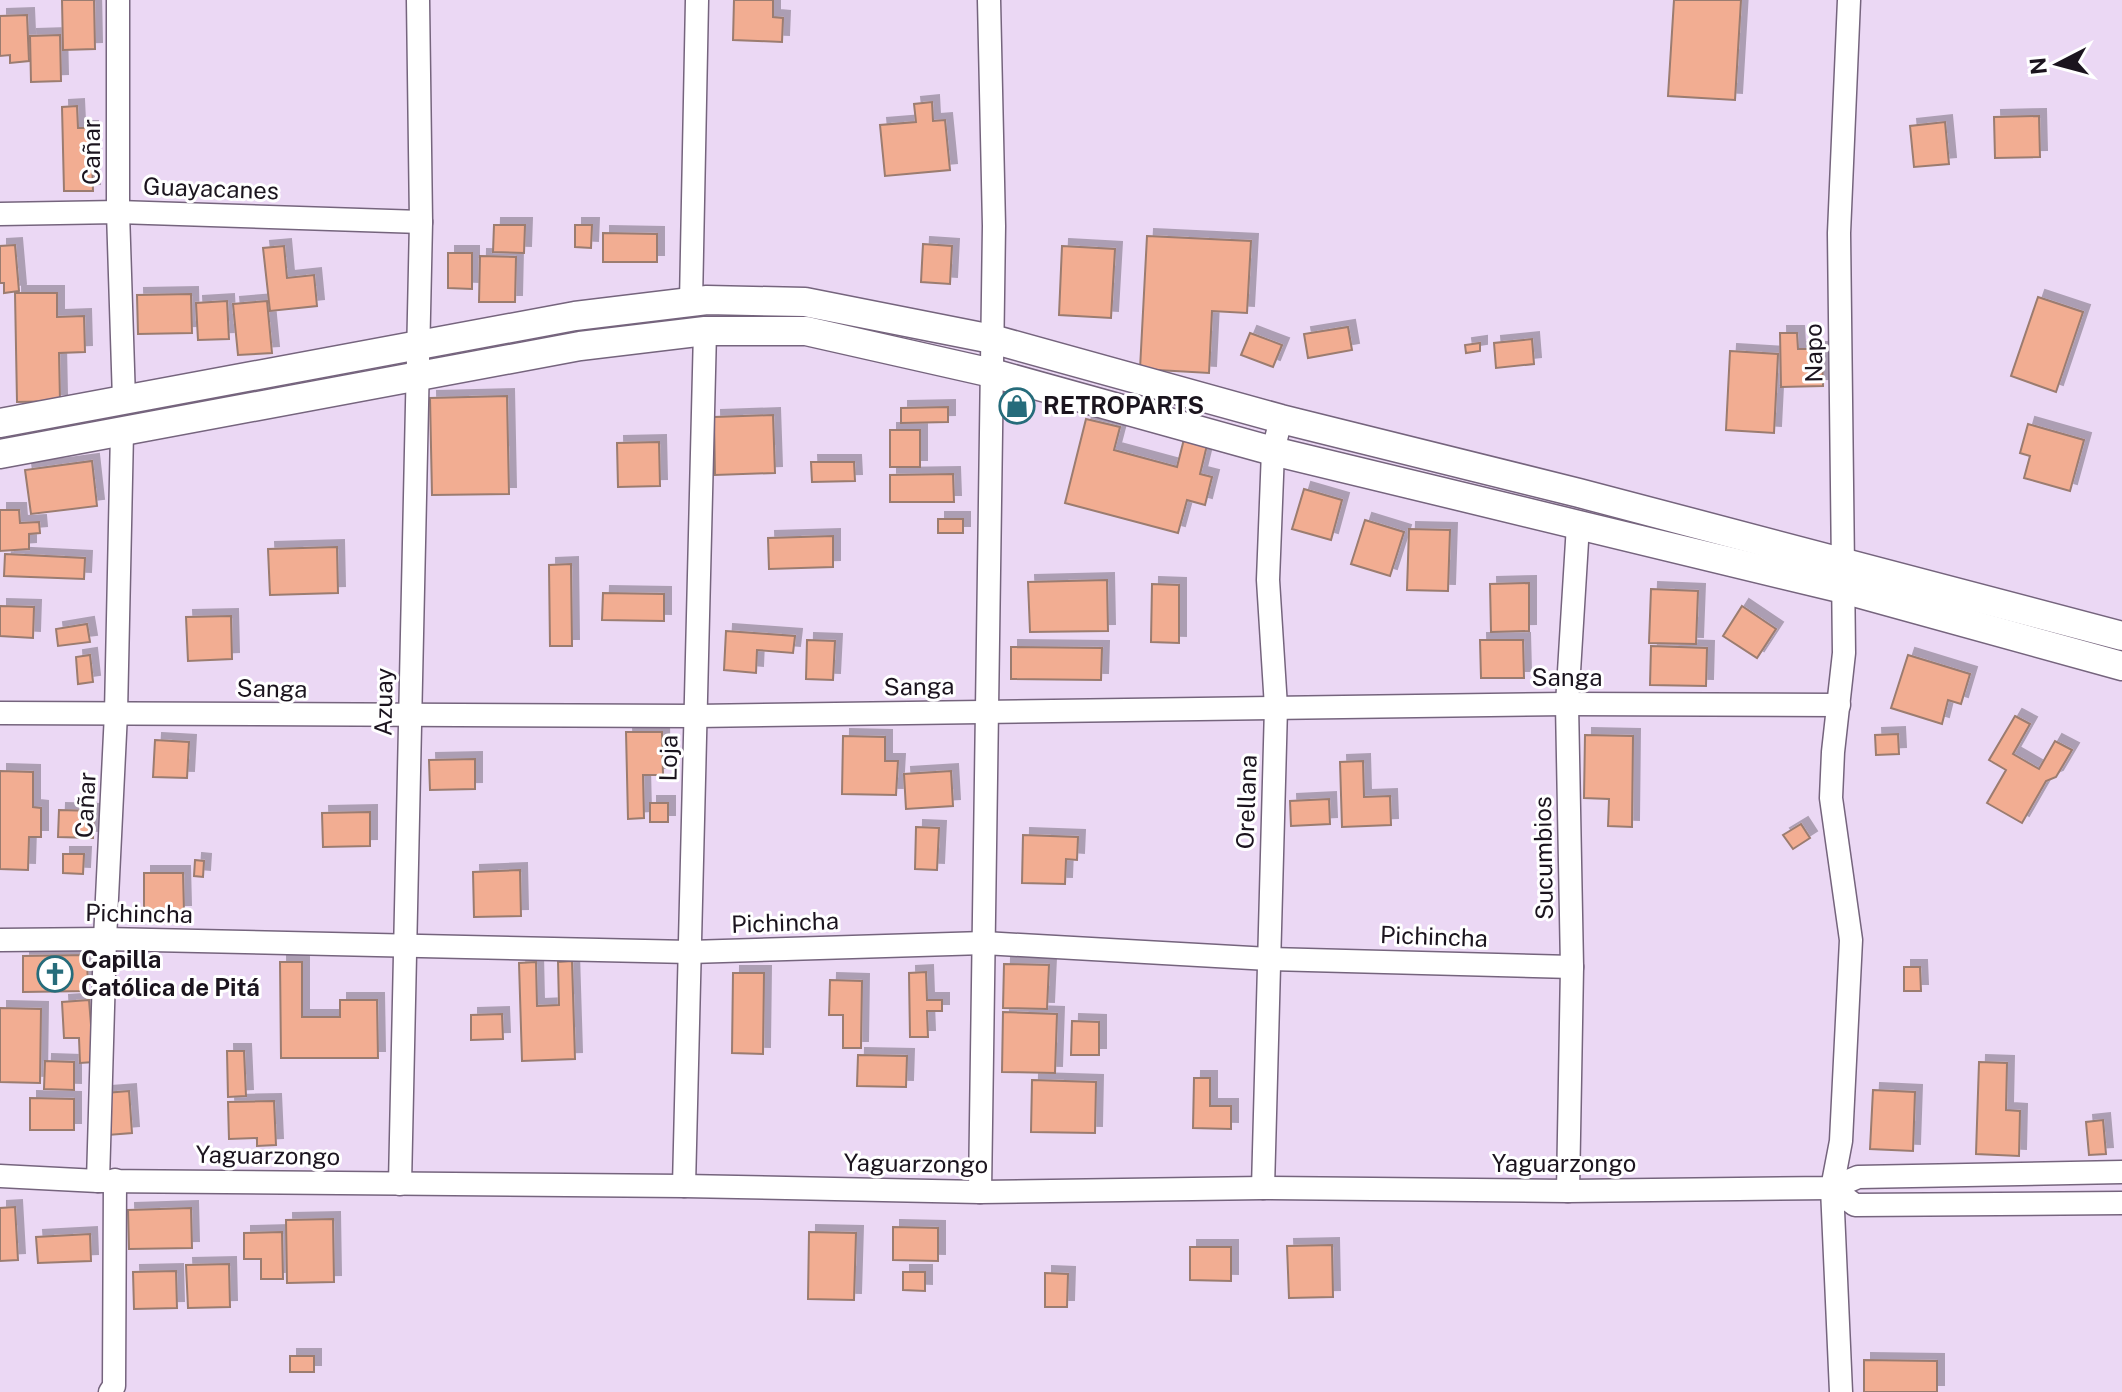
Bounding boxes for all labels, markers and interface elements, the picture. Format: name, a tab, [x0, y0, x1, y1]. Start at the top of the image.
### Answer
north arrow	[2018, 24, 2098, 104]
text: N	[2024, 56, 2052, 76]
street label: Cañar	[77, 119, 105, 185]
street label: Guayacanes	[143, 172, 279, 204]
street label: Napo	[1798, 323, 1828, 383]
shop icon: RETROPARTS	[998, 387, 1036, 425]
place label: RETROPARTS	[1043, 391, 1204, 419]
street label: Sanga	[1532, 663, 1602, 691]
street label: Azuay	[368, 667, 398, 736]
street label: Sanga	[883, 671, 955, 701]
street label: Sanga	[236, 673, 308, 703]
street label: Loja	[654, 734, 682, 781]
street label: Orellana	[1230, 754, 1262, 850]
street label: Cañar	[69, 771, 101, 839]
street label: Sucumbios	[1528, 796, 1558, 920]
street label: Pichincha	[85, 898, 193, 928]
street label: Pichincha	[731, 906, 839, 938]
street label: Pichincha	[1380, 920, 1488, 952]
place label: Capilla Católica de Pitá	[81, 945, 260, 1001]
church icon: Capilla Católica de Pitá	[36, 955, 74, 993]
street label: Yaguarzongo	[195, 1140, 341, 1170]
street label: Yaguarzongo	[843, 1148, 989, 1178]
street label: Yaguarzongo	[1492, 1149, 1636, 1177]

